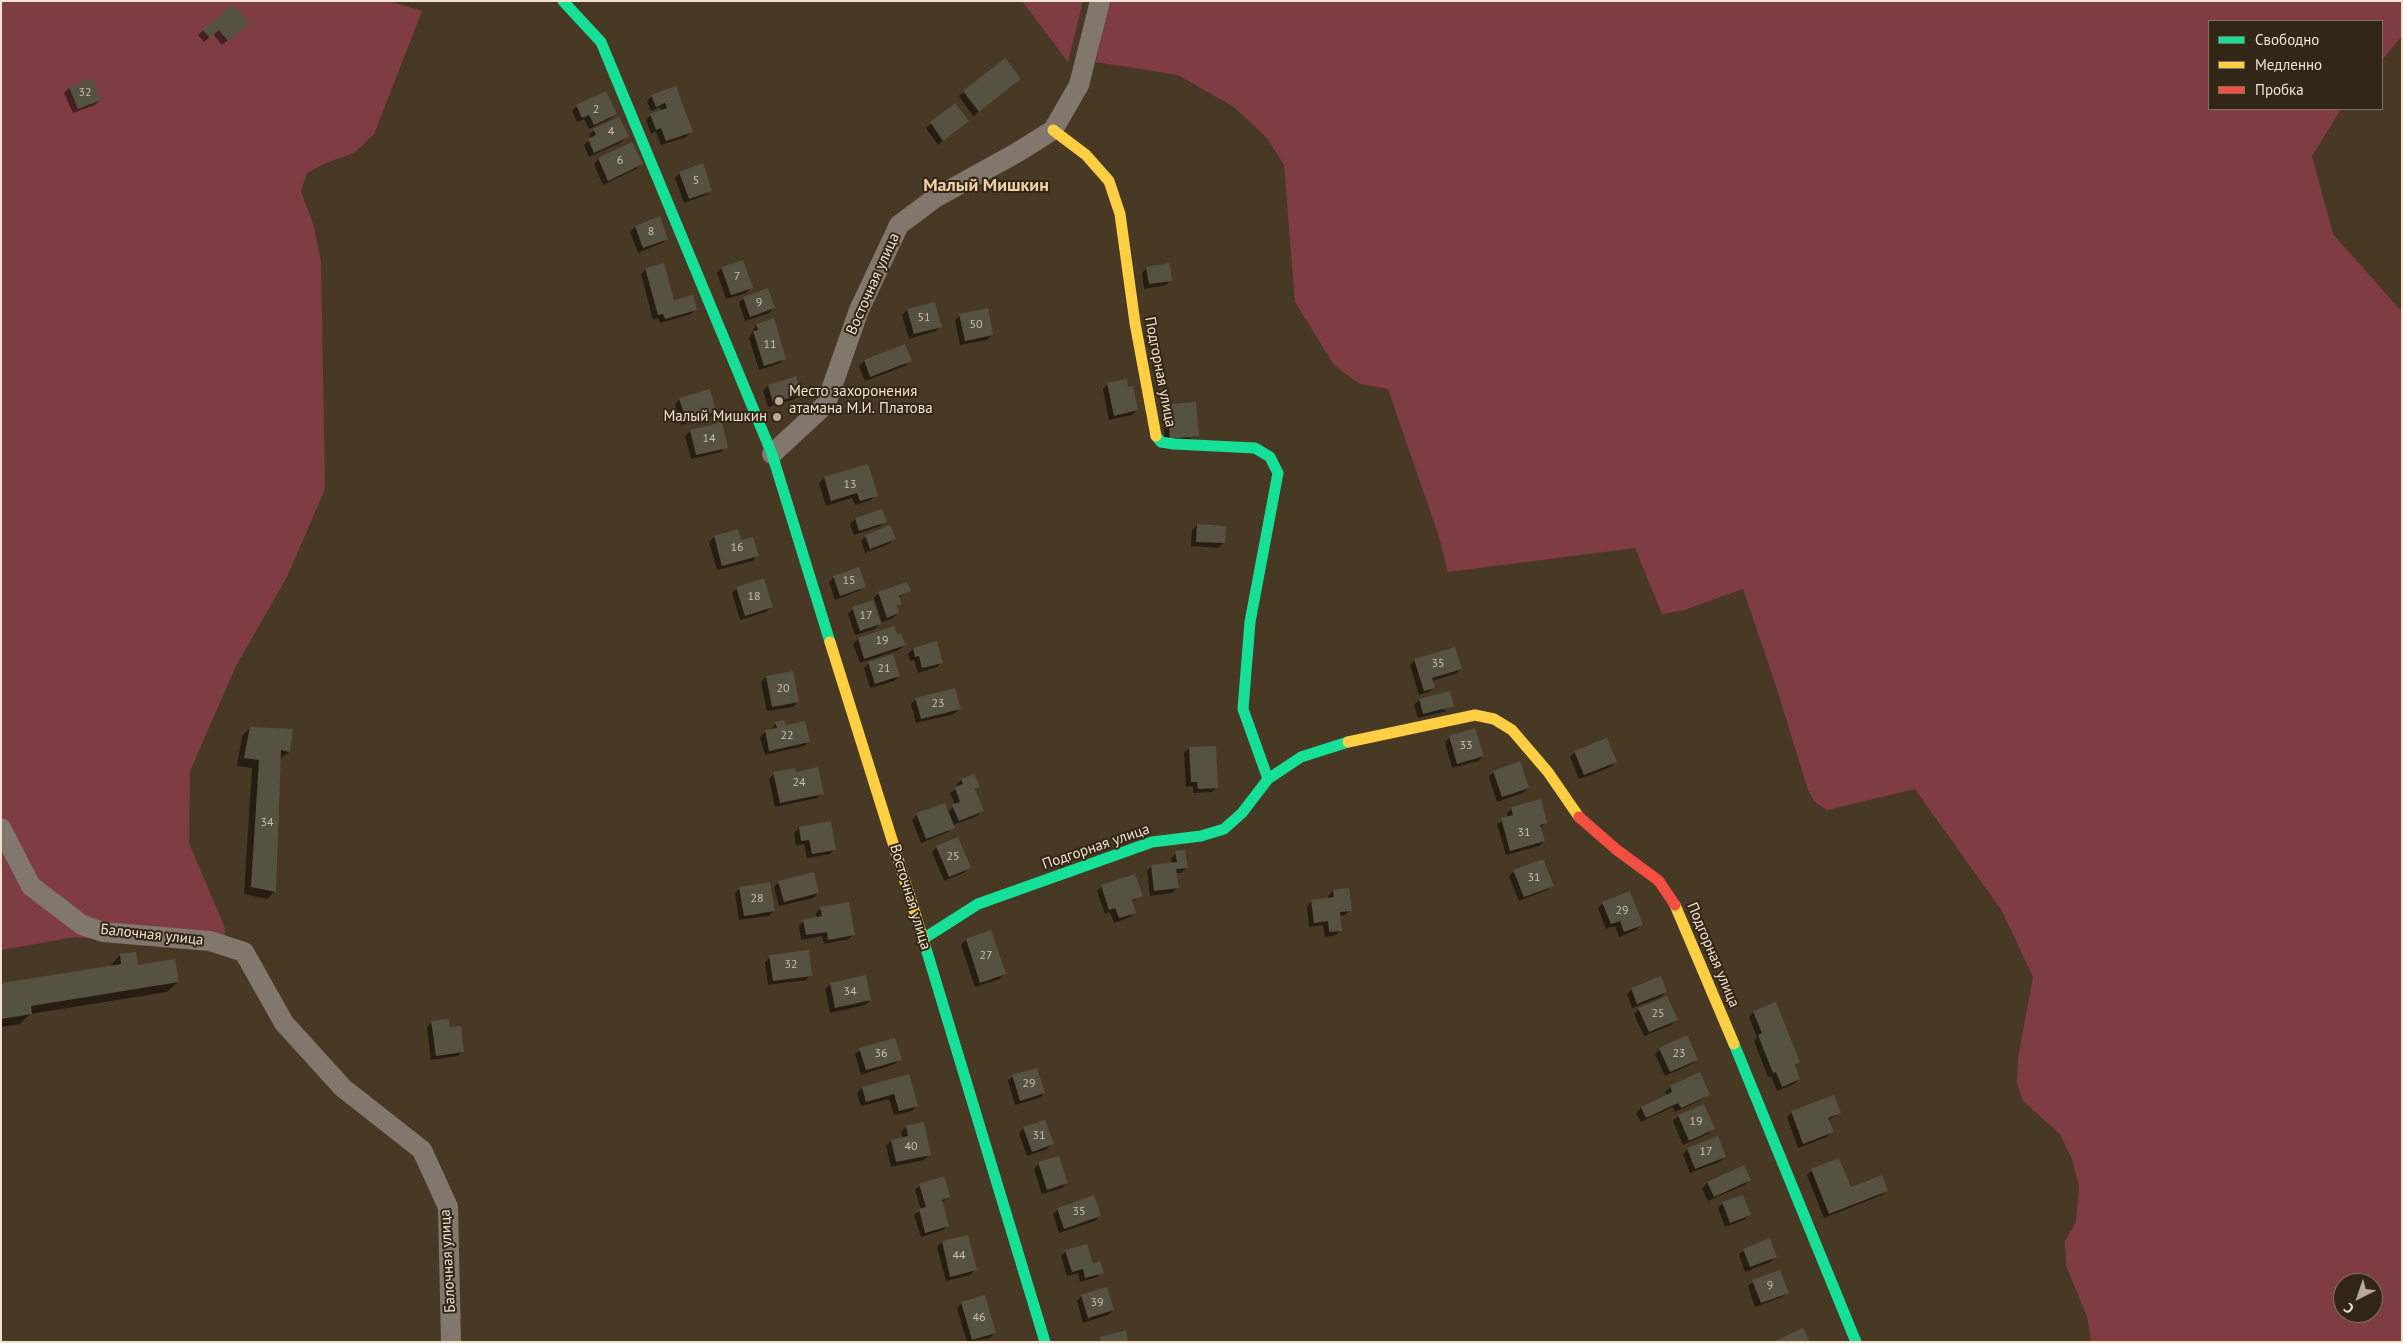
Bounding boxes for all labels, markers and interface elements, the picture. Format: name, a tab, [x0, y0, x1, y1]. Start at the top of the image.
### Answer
legend	[2208, 20, 2383, 110]
text: Свободно	[2255, 30, 2319, 49]
text: Медленно	[2255, 55, 2322, 74]
text: Пробка	[2255, 80, 2304, 99]
house number: 32	[78, 86, 92, 100]
house number: 2	[593, 103, 599, 117]
house number: 4	[608, 125, 614, 139]
house number: 6	[617, 154, 623, 168]
house number: 5	[693, 174, 699, 188]
district label: Малый Мишкин	[923, 175, 1049, 197]
house number: 8	[648, 225, 654, 239]
street label: Восточная улица	[843, 230, 903, 338]
house number: 7	[734, 270, 740, 284]
house number: 9	[756, 296, 762, 310]
house number: 51	[917, 311, 931, 325]
street label: Подгорная улица	[1140, 315, 1180, 429]
house number: 50	[969, 318, 983, 332]
house number: 11	[763, 338, 777, 352]
place label: Место захоронения атамана М.И. Платова	[789, 383, 933, 418]
marker: Место захоронения атамана М.И. Платова	[773, 395, 785, 407]
place label: Малый Мишкин	[664, 408, 767, 426]
marker: Малый Мишкин	[771, 411, 783, 423]
house number: 14	[702, 432, 716, 446]
house number: 13	[843, 478, 857, 492]
house number: 16	[730, 541, 744, 555]
house number: 15	[842, 574, 856, 588]
house number: 18	[747, 590, 761, 604]
house number: 17	[859, 609, 873, 623]
house number: 19	[875, 634, 889, 648]
house number: 35	[1431, 657, 1445, 671]
house number: 21	[877, 662, 891, 676]
house number: 20	[776, 682, 790, 696]
house number: 23	[931, 697, 945, 711]
house number: 22	[780, 729, 794, 743]
house number: 33	[1459, 739, 1473, 753]
house number: 24	[792, 776, 806, 790]
house number: 34	[260, 816, 274, 830]
street label: Подгорная улица	[1040, 820, 1152, 874]
house number: 31	[1517, 826, 1531, 840]
street label: Восточная улица	[885, 842, 935, 952]
house number: 25	[946, 850, 960, 864]
house number: 31	[1527, 871, 1541, 885]
house number: 28	[750, 892, 764, 906]
street label: Подгорная улица	[1683, 900, 1743, 1010]
house number: 29	[1615, 904, 1629, 918]
street label: Балочная улица	[100, 921, 204, 949]
house number: 27	[979, 949, 993, 963]
house number: 32	[784, 958, 798, 972]
house number: 34	[843, 985, 857, 999]
house number: 25	[1651, 1007, 1665, 1021]
house number: 36	[874, 1047, 888, 1061]
house number: 23	[1672, 1047, 1686, 1061]
house number: 29	[1022, 1077, 1036, 1091]
house number: 19	[1689, 1115, 1703, 1129]
house number: 31	[1032, 1129, 1046, 1143]
house number: 40	[904, 1140, 918, 1154]
house number: 17	[1699, 1145, 1713, 1159]
house number: 35	[1072, 1205, 1086, 1219]
street label: Балочная улица	[436, 1209, 460, 1313]
house number: 44	[952, 1249, 966, 1263]
north arrow	[2333, 1273, 2383, 1323]
house number: 9	[1767, 1279, 1773, 1293]
house number: 39	[1090, 1296, 1104, 1310]
text: С	[2340, 1299, 2358, 1318]
house number: 46	[972, 1311, 986, 1325]

